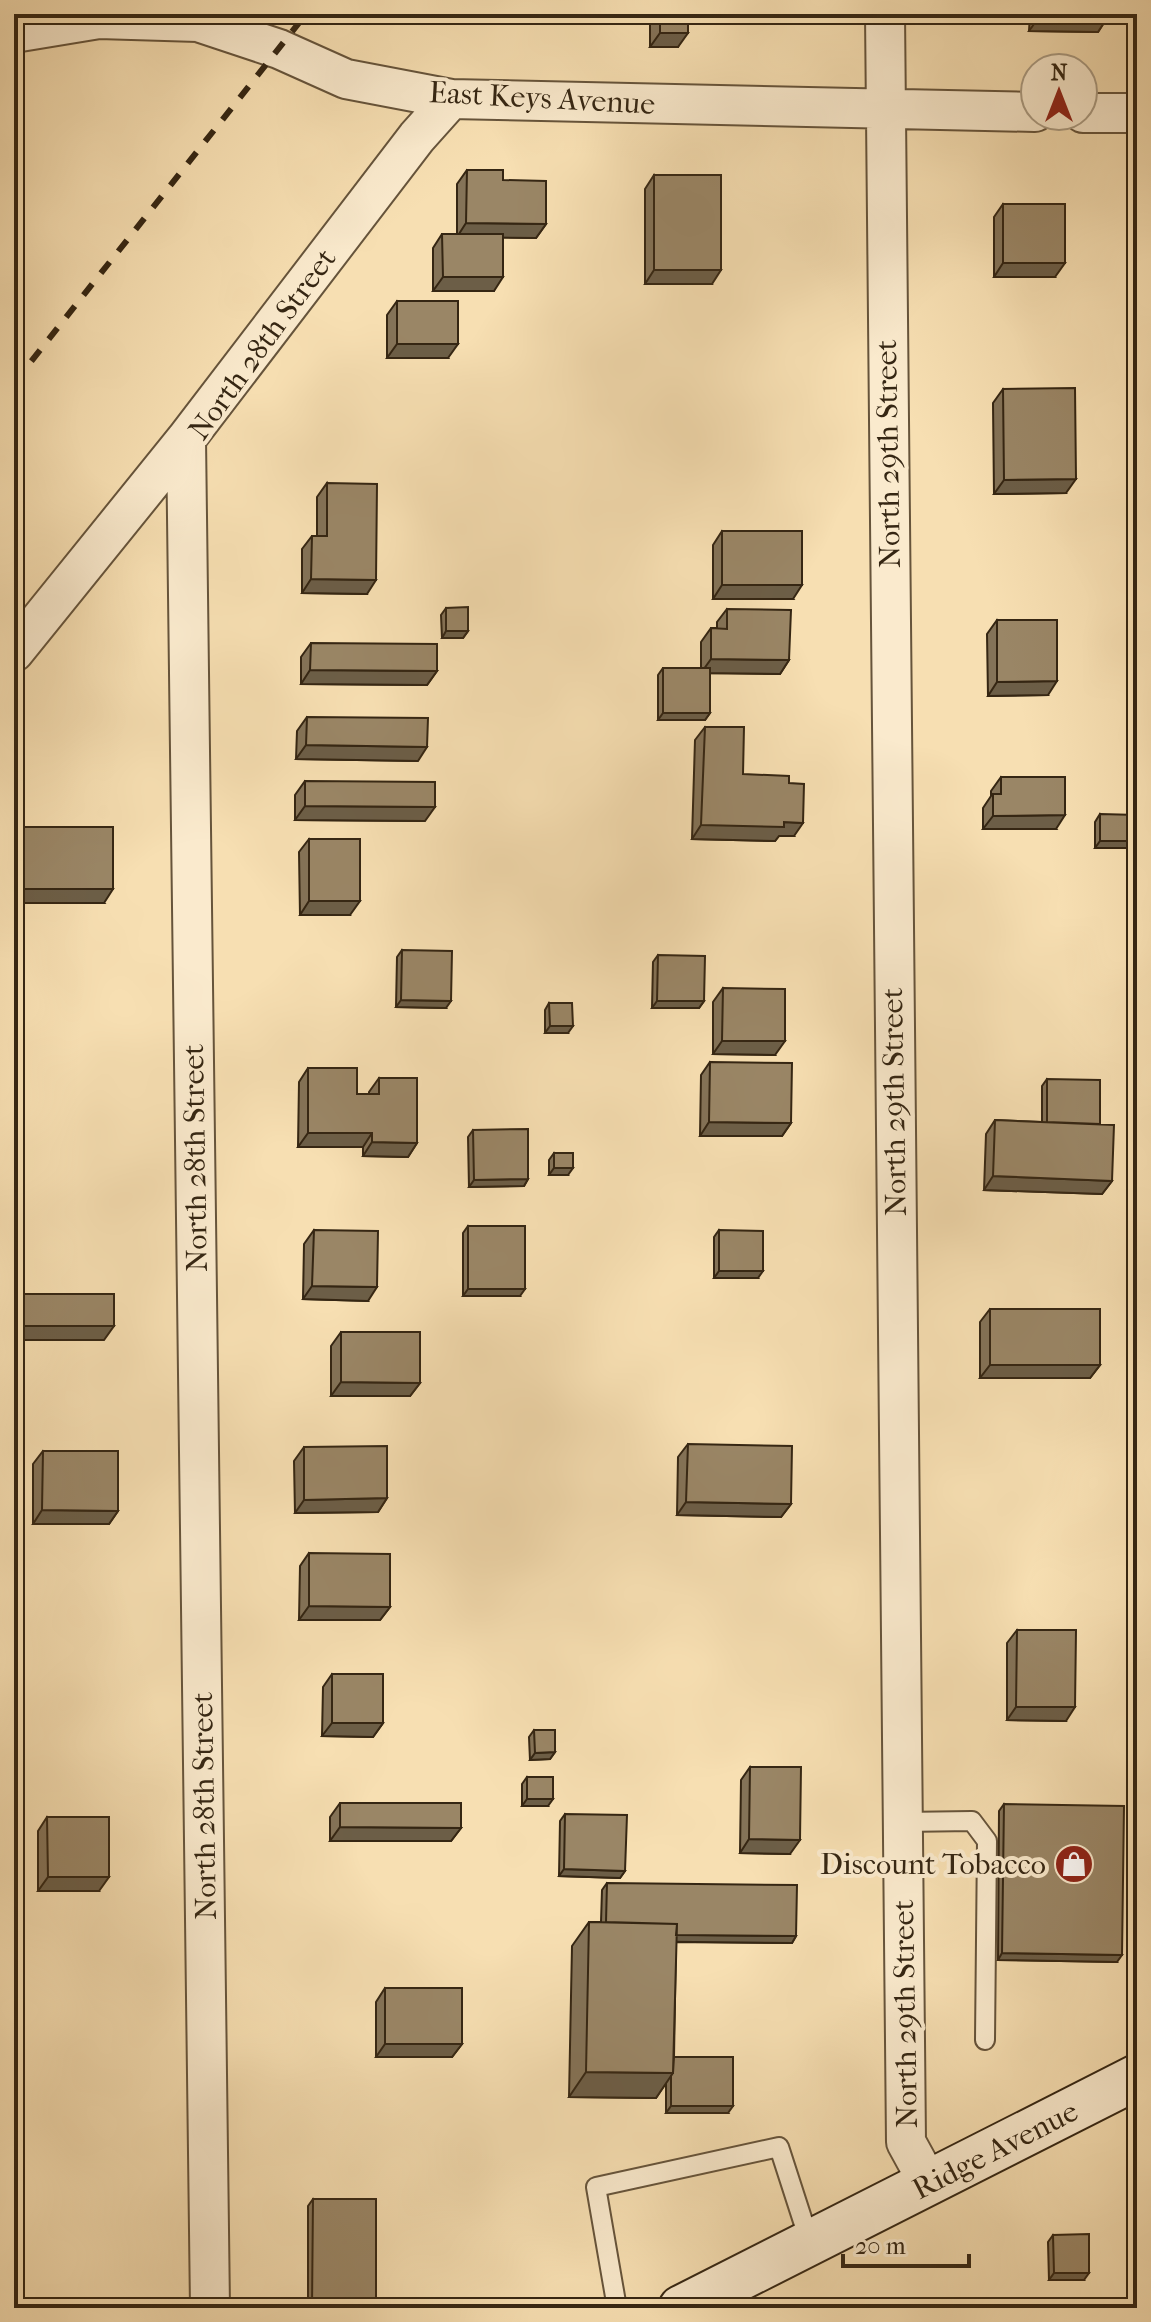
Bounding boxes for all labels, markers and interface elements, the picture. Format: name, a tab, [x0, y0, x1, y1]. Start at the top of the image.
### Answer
north arrow	[1019, 52, 1099, 132]
text: N	[1051, 60, 1068, 86]
street label: East Keys Avenue	[428, 75, 656, 122]
street label: North 28th Street	[181, 242, 344, 447]
street label: North 29th Street	[869, 339, 908, 569]
street label: North 29th Street	[875, 987, 914, 1217]
street label: North 28th Street	[176, 1044, 215, 1272]
street label: North 28th Street	[185, 1692, 224, 1920]
shop icon: Discount Tobacco	[1053, 1843, 1095, 1885]
place label: Discount Tobacco	[820, 1847, 1046, 1882]
street label: North 29th Street	[886, 1899, 925, 2129]
street label: Ridge Avenue	[907, 2094, 1084, 2207]
scale bar	[843, 2218, 969, 2268]
text: 20 m	[855, 2232, 906, 2260]

